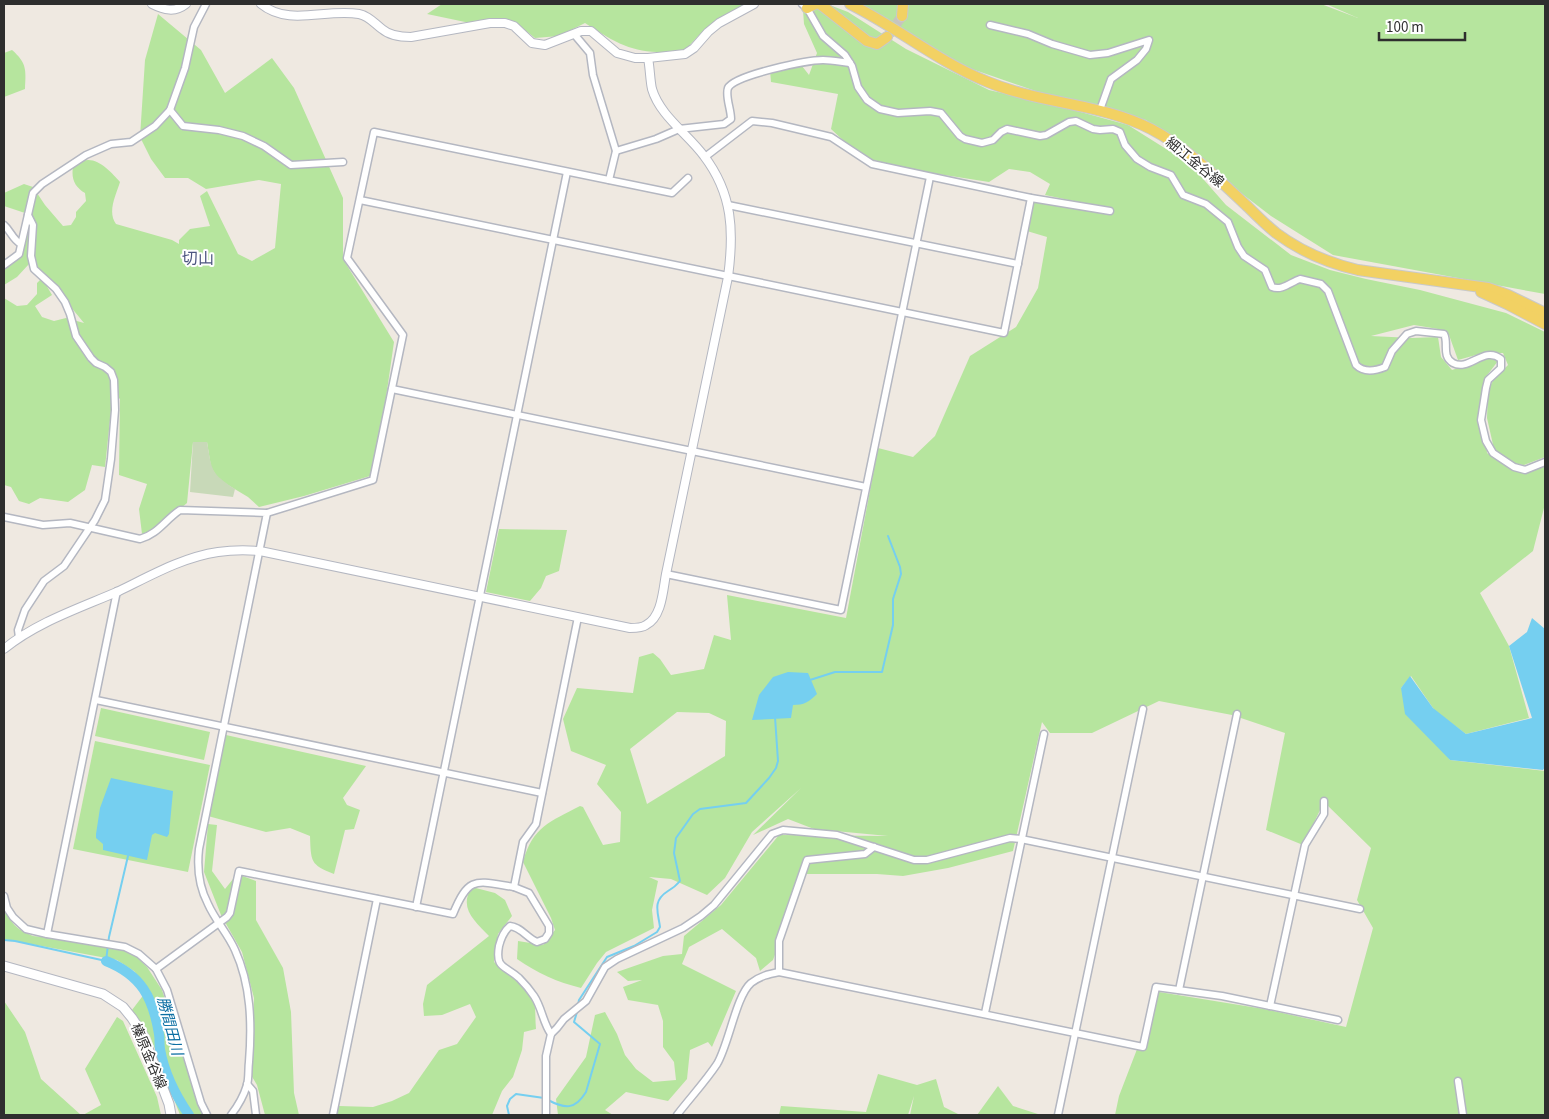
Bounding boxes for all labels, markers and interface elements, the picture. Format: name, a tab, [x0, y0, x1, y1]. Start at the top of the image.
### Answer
scale bar	[1379, 10, 1465, 42]
text: 100 m	[1386, 17, 1424, 38]
street label: 細江金谷線	[1161, 133, 1228, 193]
district label: 切山	[182, 248, 214, 270]
water label: 勝間田川	[152, 994, 188, 1060]
street label: 榛原金谷線	[125, 1020, 171, 1093]

